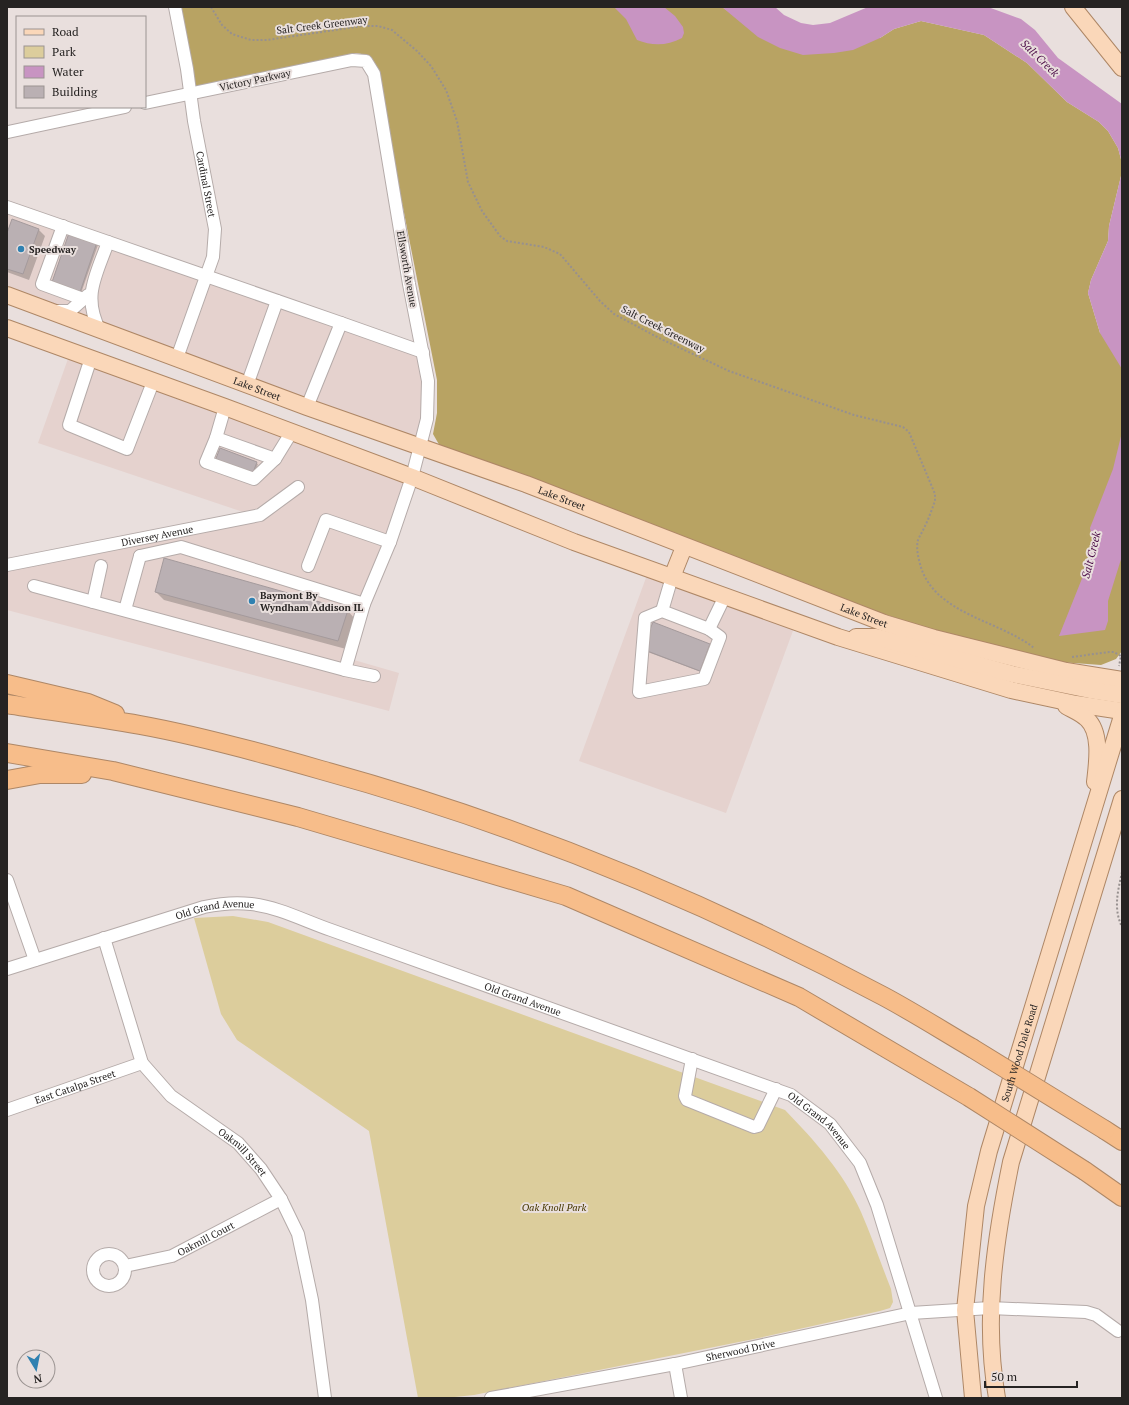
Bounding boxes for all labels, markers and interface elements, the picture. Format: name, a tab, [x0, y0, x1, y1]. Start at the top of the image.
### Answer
street label: Salt Creek Greenway	[276, 13, 369, 37]
legend	[16, 16, 146, 108]
text: Road	[52, 24, 79, 39]
water label: Salt Creek	[1018, 36, 1062, 80]
text: Park	[52, 44, 77, 59]
text: Water	[52, 64, 84, 79]
street label: Victory Parkway	[218, 66, 293, 94]
text: Building	[52, 84, 98, 99]
street label: Cardinal Street	[194, 150, 219, 219]
street label: Ellsworth Avenue	[394, 230, 420, 308]
place label: Speedway	[29, 243, 77, 256]
marker: Speedway	[16, 244, 26, 254]
street label: Salt Creek Greenway	[619, 302, 708, 356]
street label: Lake Street	[232, 374, 283, 403]
street label: Lake Street	[536, 483, 588, 513]
street label: Diversey Avenue	[120, 522, 194, 549]
water label: Salt Creek	[1078, 530, 1104, 580]
place label: Baymont By Wyndham Addison IL	[260, 589, 363, 614]
marker: Baymont By Wyndham Addison IL	[247, 596, 257, 606]
street label: Lake Street	[838, 600, 889, 630]
street label: Old Grand Avenue	[174, 897, 255, 922]
street label: Old Grand Avenue	[483, 979, 563, 1019]
street label: South Wood Dale Road	[998, 1002, 1040, 1103]
street label: East Catalpa Street	[33, 1066, 117, 1106]
street label: Old Grand Avenue	[785, 1088, 853, 1152]
street label: Oakmill Street	[216, 1125, 271, 1179]
park label: Oak Knoll Park	[522, 1201, 586, 1214]
street label: Oakmill Court	[175, 1218, 237, 1259]
street label: Sherwood Drive	[705, 1336, 776, 1364]
north arrow	[16, 1349, 56, 1389]
scale bar	[985, 1363, 1077, 1389]
text: 50 m	[991, 1369, 1018, 1384]
text: N	[32, 1371, 43, 1387]

